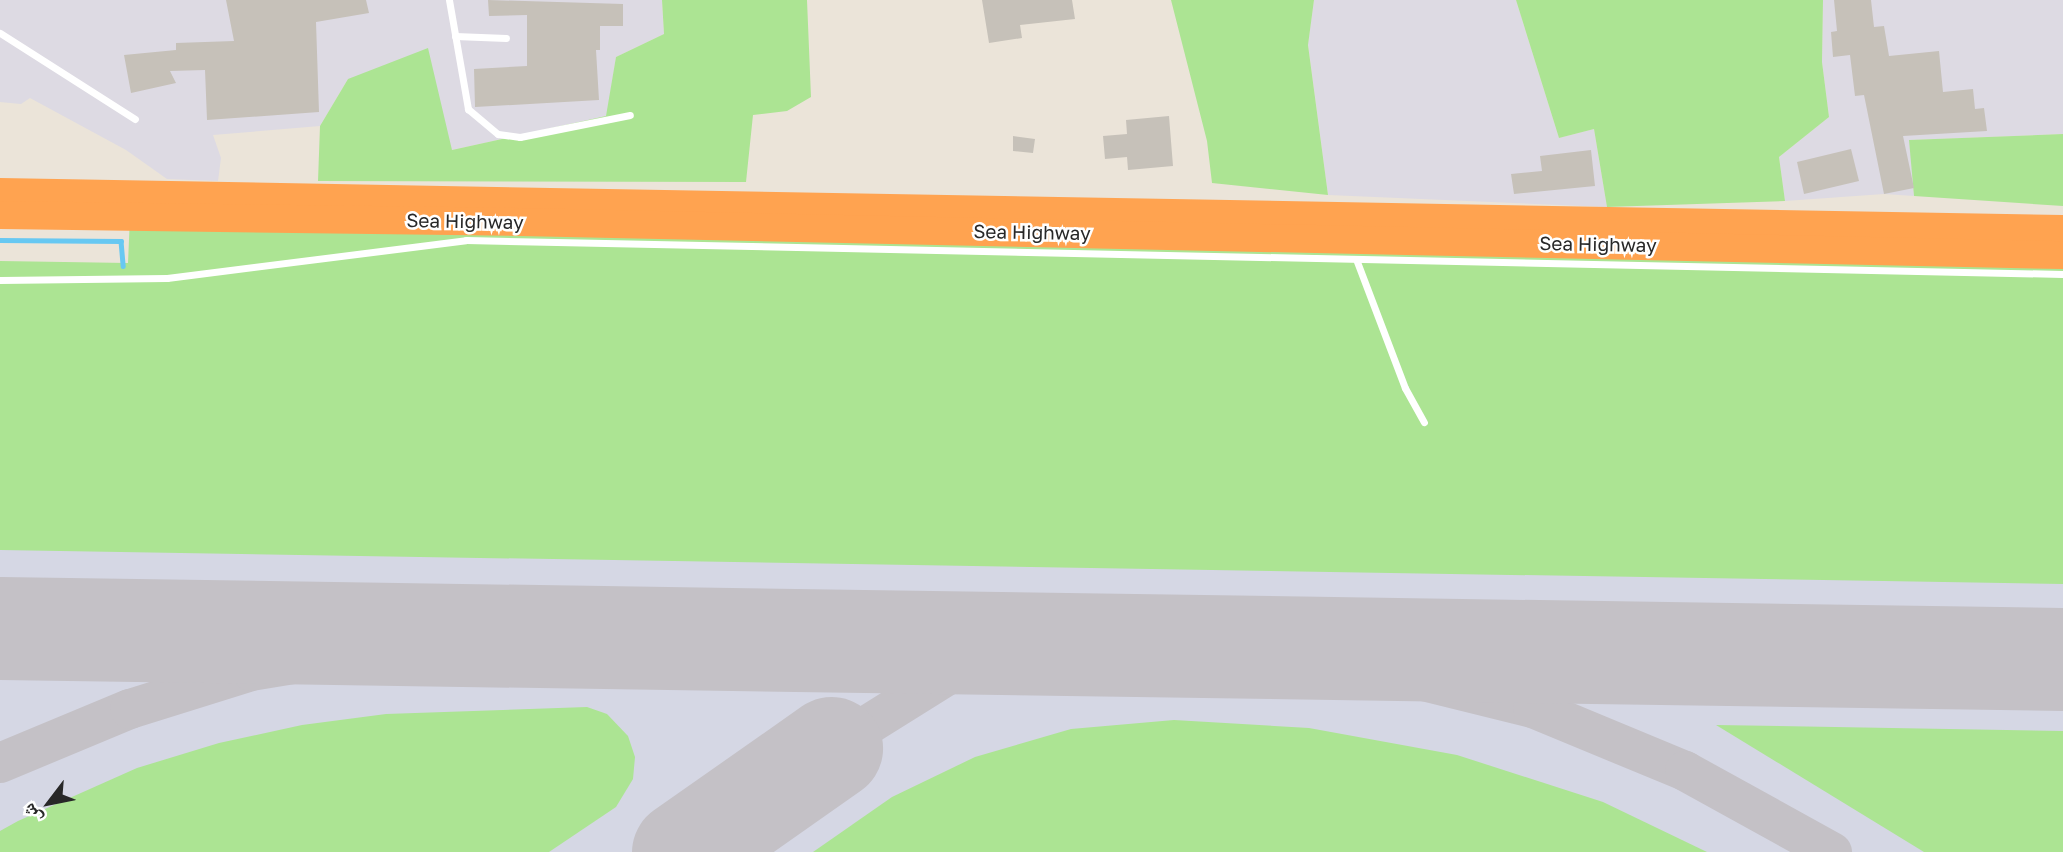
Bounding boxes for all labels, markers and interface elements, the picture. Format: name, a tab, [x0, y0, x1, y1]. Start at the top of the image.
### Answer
street label: Sea Highway	[406, 209, 524, 233]
street label: Sea Highway	[973, 220, 1091, 244]
street label: Sea Highway	[1539, 232, 1657, 256]
north arrow	[14, 768, 84, 838]
text: ش	[16, 800, 46, 829]

